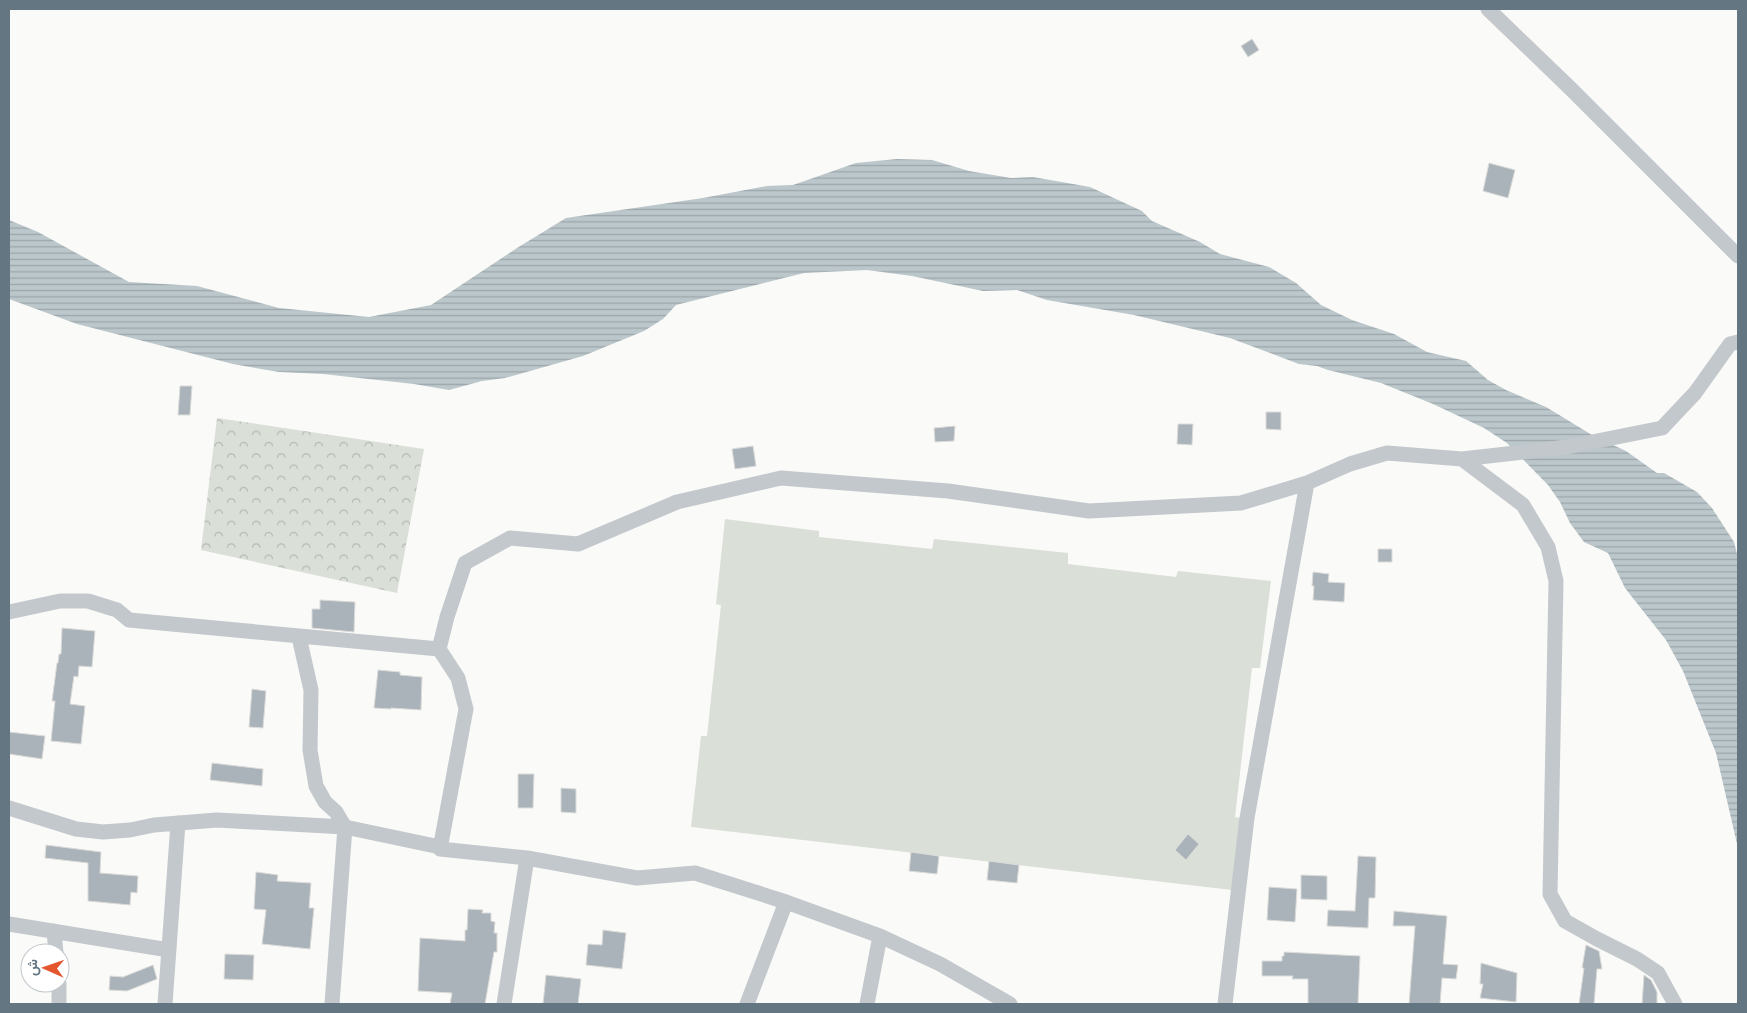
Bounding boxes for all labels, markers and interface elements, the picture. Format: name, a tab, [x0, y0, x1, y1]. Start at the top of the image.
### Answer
north arrow	[20, 943, 70, 993]
text: ش	[24, 959, 41, 976]

